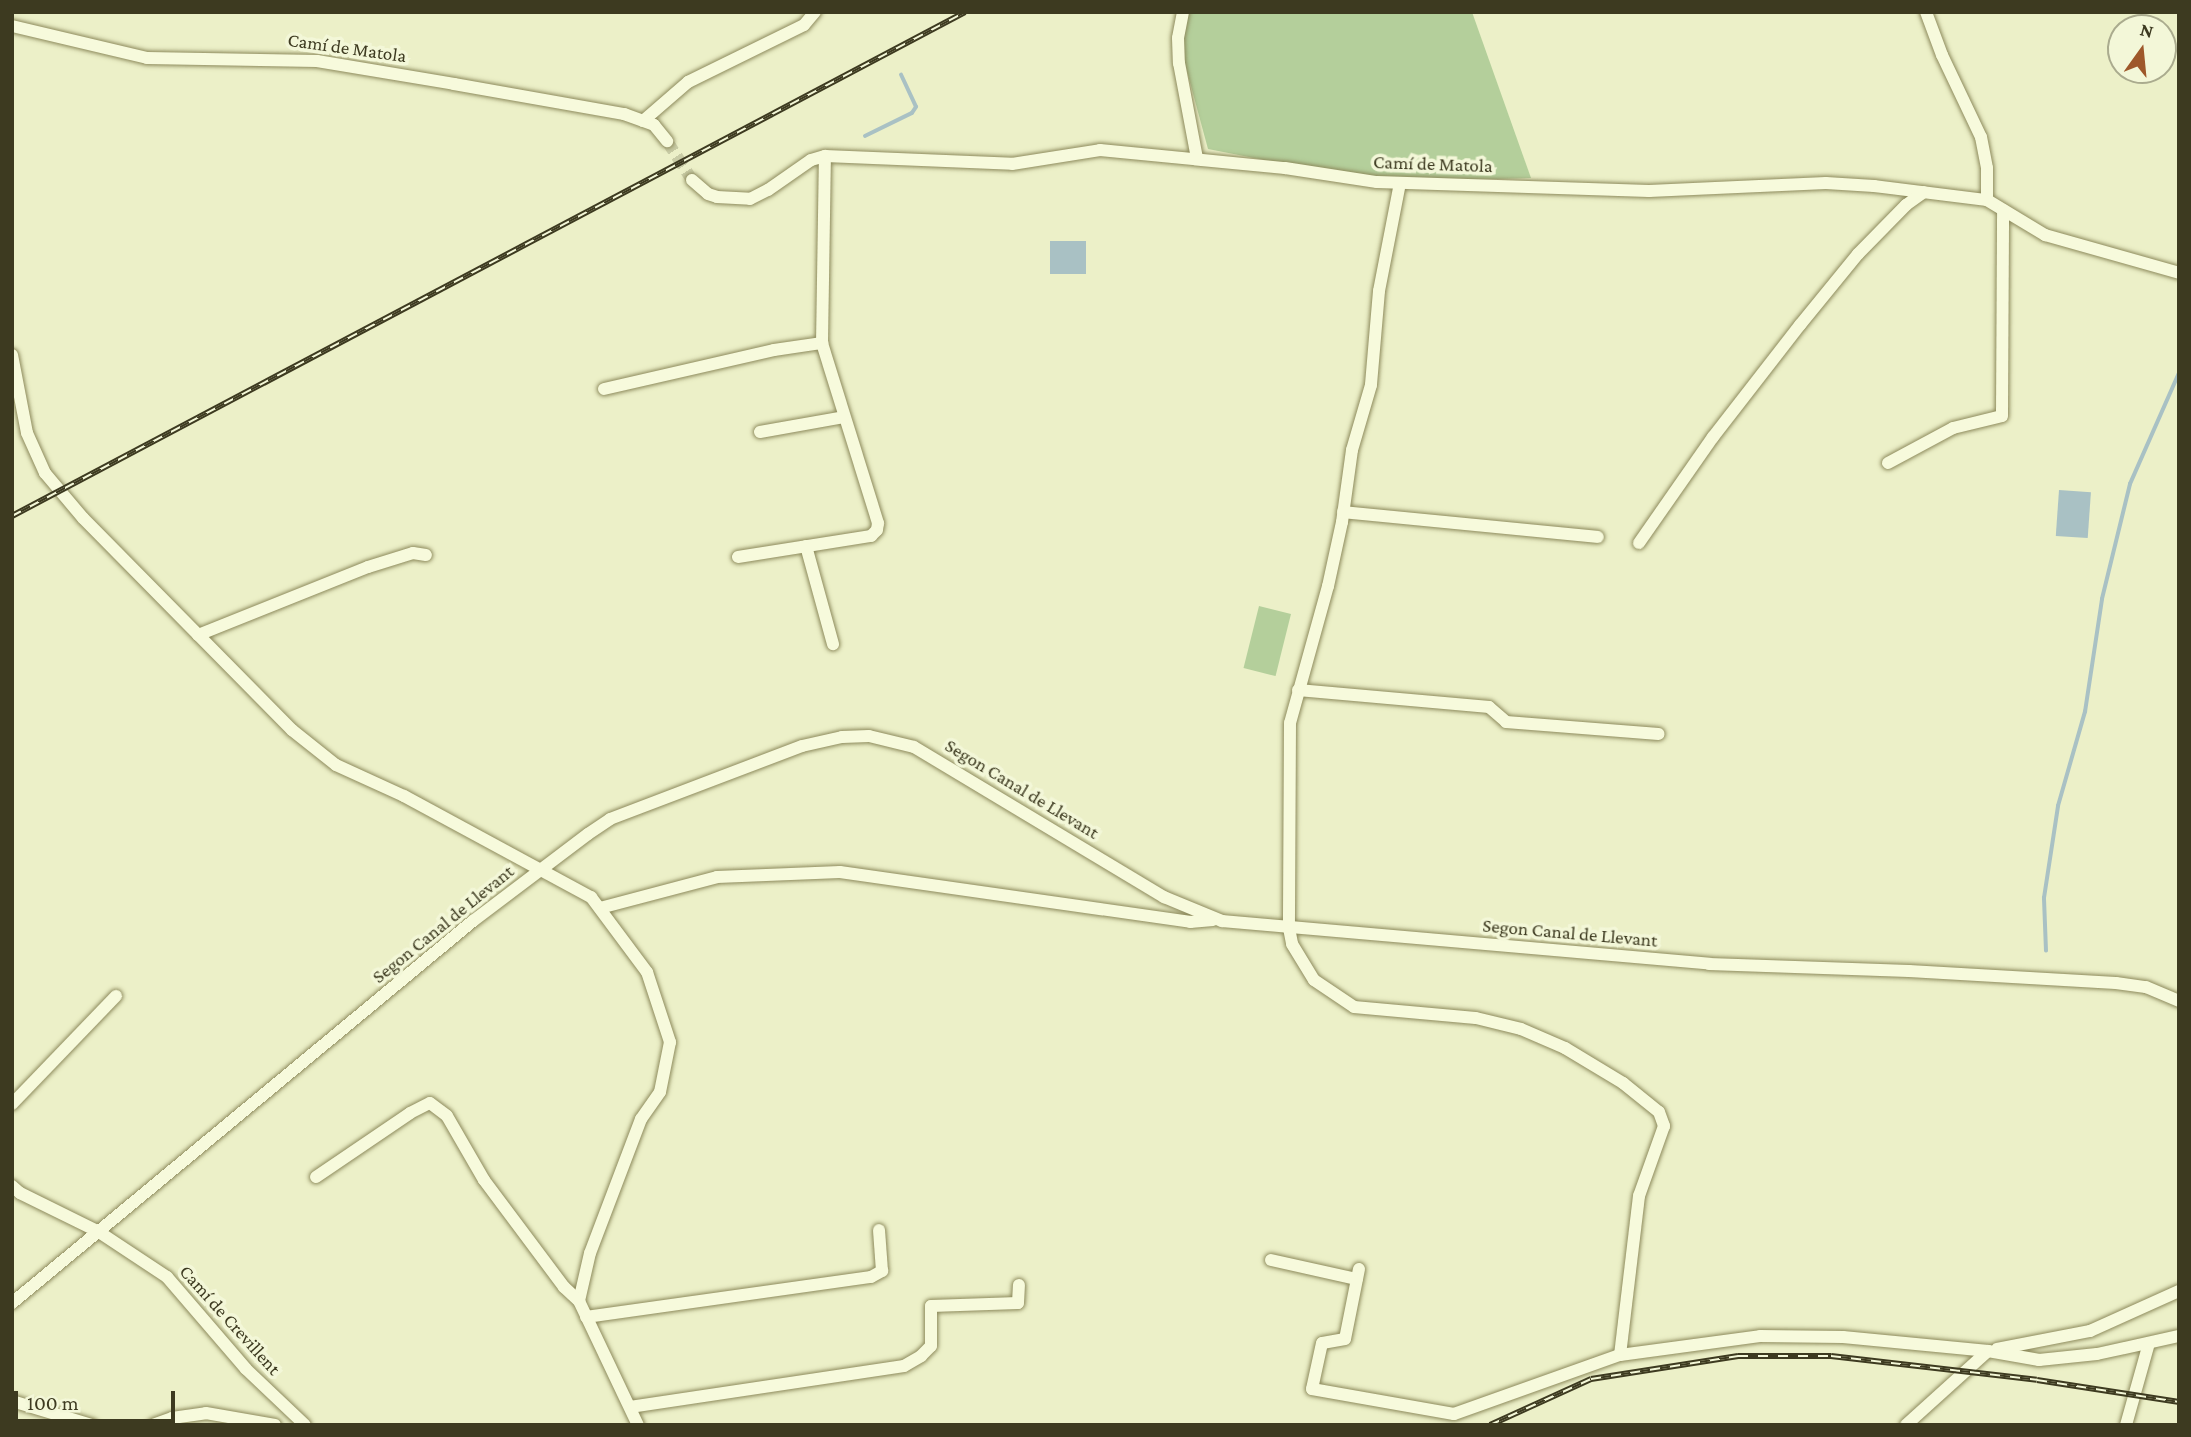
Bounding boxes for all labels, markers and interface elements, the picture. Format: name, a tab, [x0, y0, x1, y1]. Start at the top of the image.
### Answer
north arrow	[2107, 14, 2177, 84]
text: N	[2138, 18, 2156, 42]
street label: Camí de Matola	[286, 28, 408, 68]
street label: Camí de Matola	[1373, 151, 1493, 177]
street label: Segon Canal de Llevant	[941, 734, 1103, 844]
street label: Segon Canal de Llevant	[368, 860, 518, 988]
street label: Segon Canal de Llevant	[1482, 914, 1658, 952]
street label: Camí de Crevillent	[175, 1260, 285, 1380]
scale bar	[18, 1378, 178, 1422]
text: 100 m	[27, 1391, 79, 1415]

